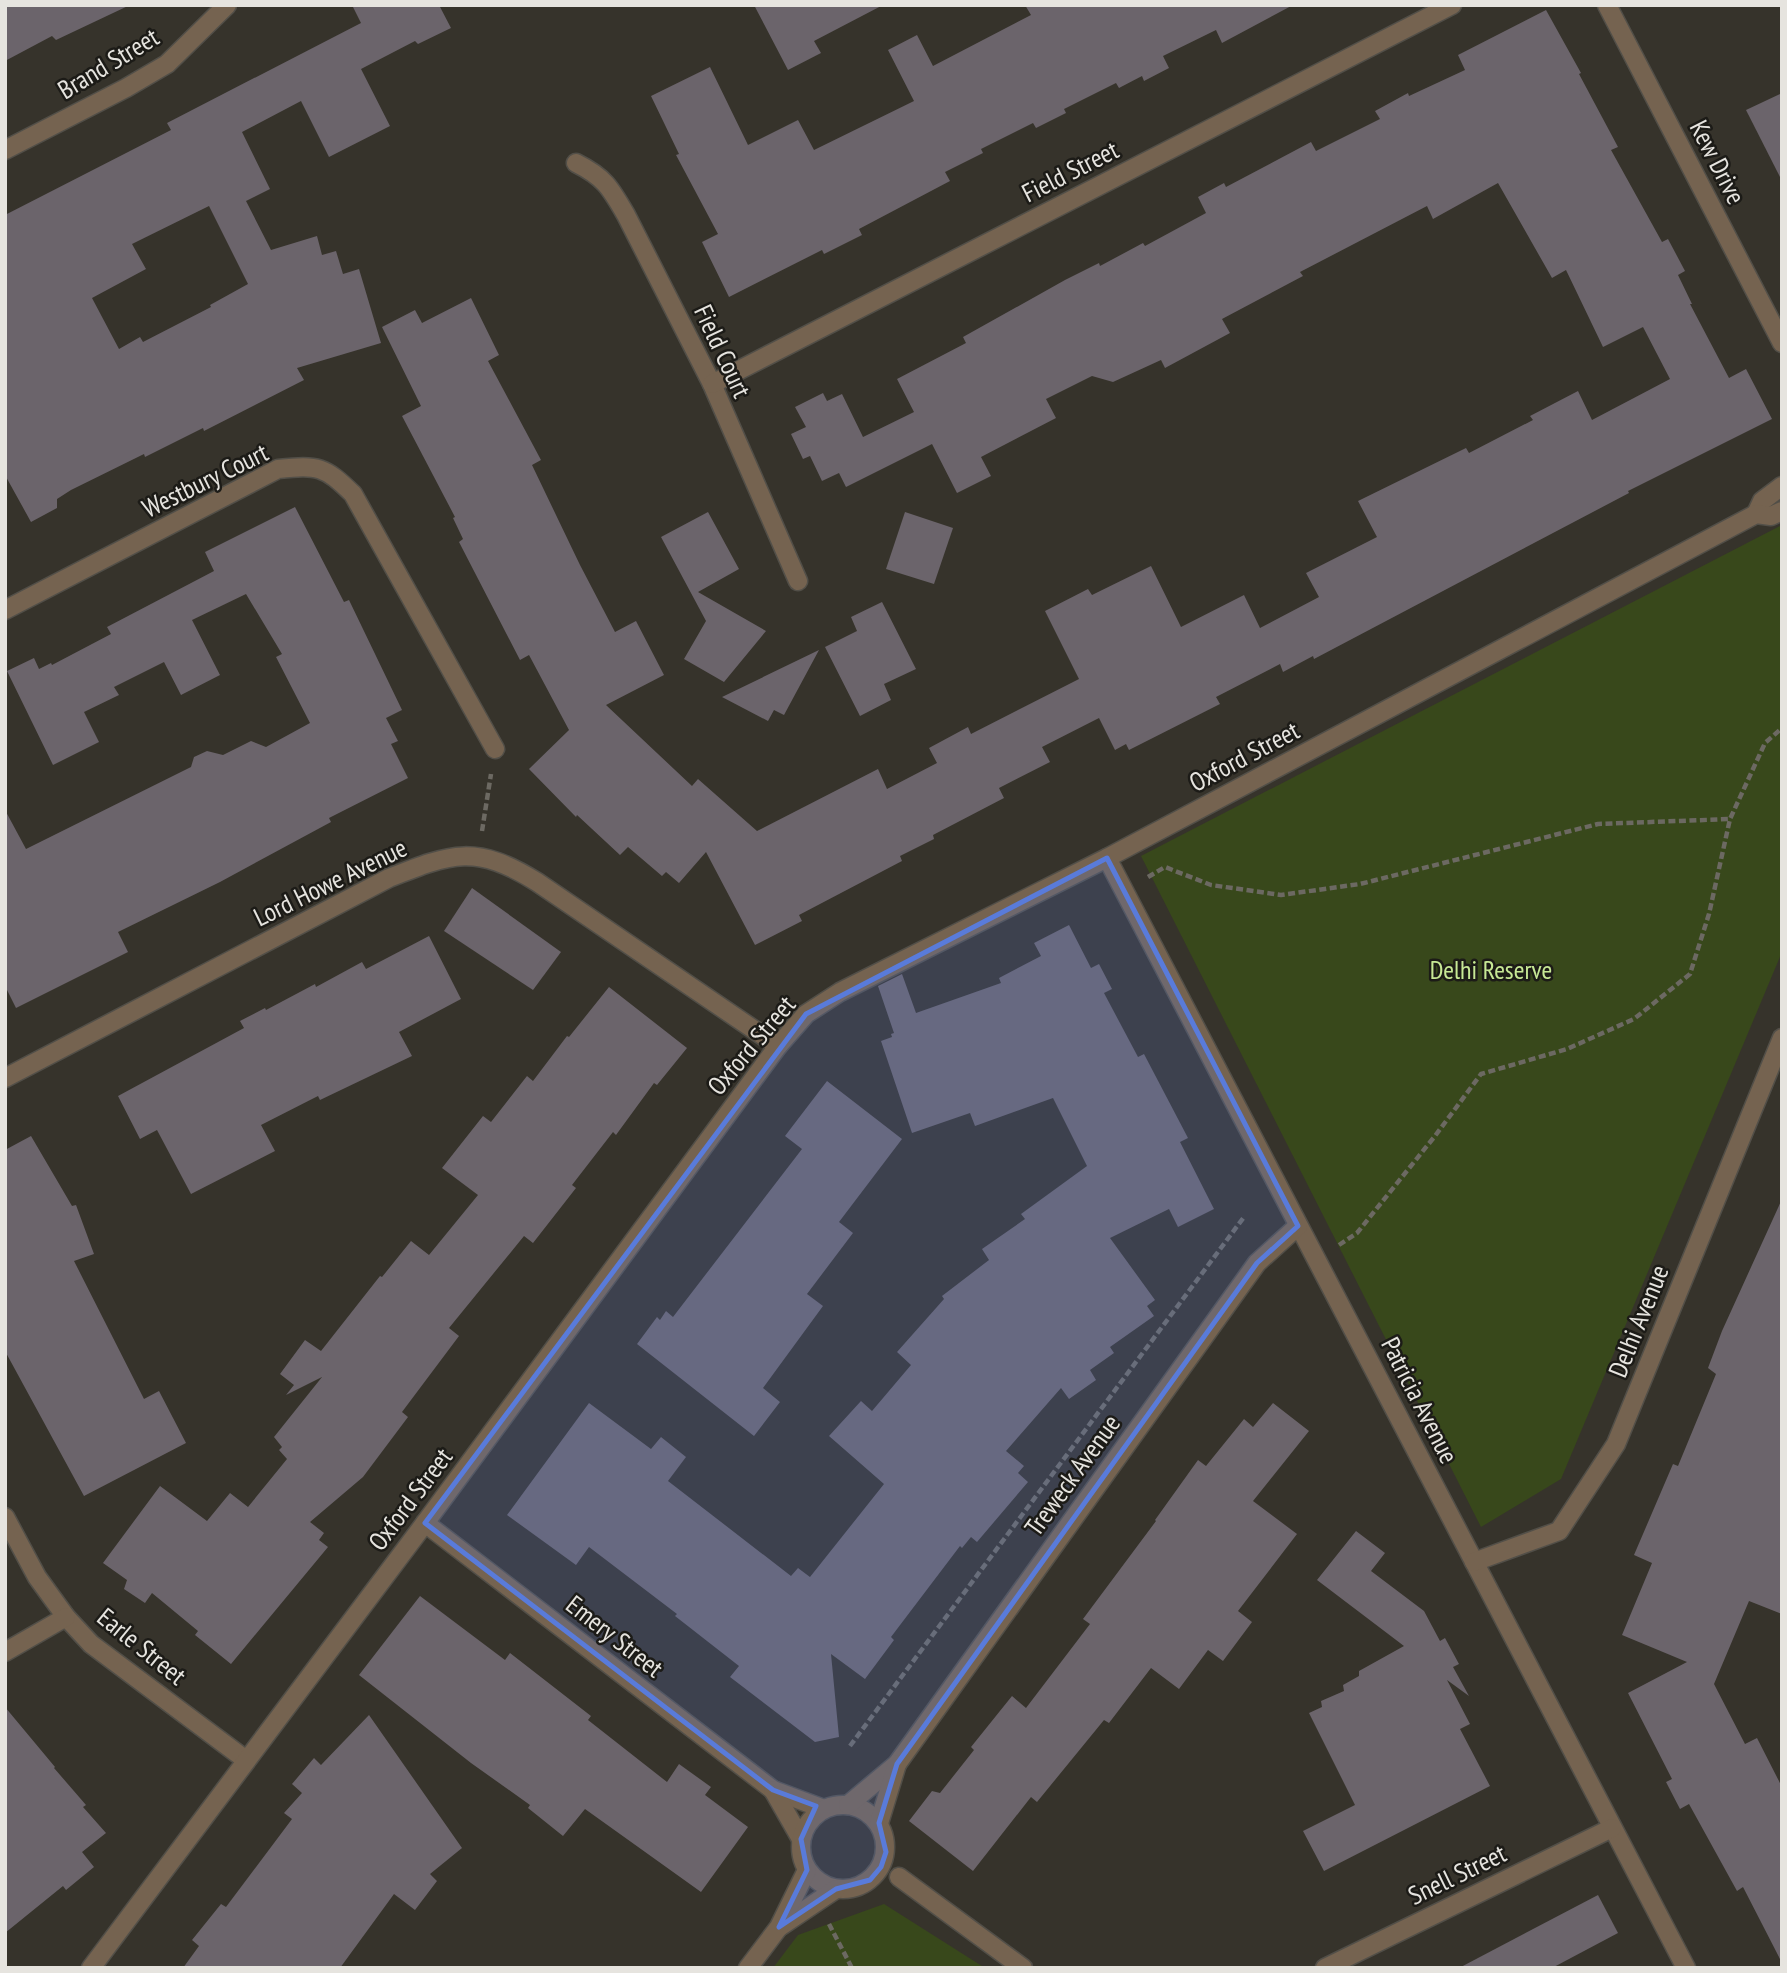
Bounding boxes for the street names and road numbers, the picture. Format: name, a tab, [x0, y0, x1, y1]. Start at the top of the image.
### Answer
street label: Brand Street	[52, 20, 164, 106]
street label: Kew Drive	[1683, 114, 1753, 210]
street label: Field Street	[1016, 133, 1124, 209]
street label: Field Court	[687, 299, 759, 403]
street label: Westbury Court	[137, 435, 273, 525]
street label: Oxford Street	[1183, 713, 1305, 799]
street label: Lord Howe Avenue	[248, 831, 412, 933]
street label: Oxford Street	[700, 989, 802, 1101]
street label: Delhi Avenue	[1601, 1260, 1675, 1382]
street label: Patricia Avenue	[1374, 1331, 1466, 1469]
street label: Treweck Avenue	[1017, 1408, 1127, 1542]
street label: Oxford Street	[361, 1441, 459, 1557]
street label: Emery Street	[560, 1588, 670, 1684]
street label: Earle Street	[91, 1600, 193, 1692]
street label: Snell Street	[1403, 1836, 1511, 1912]

